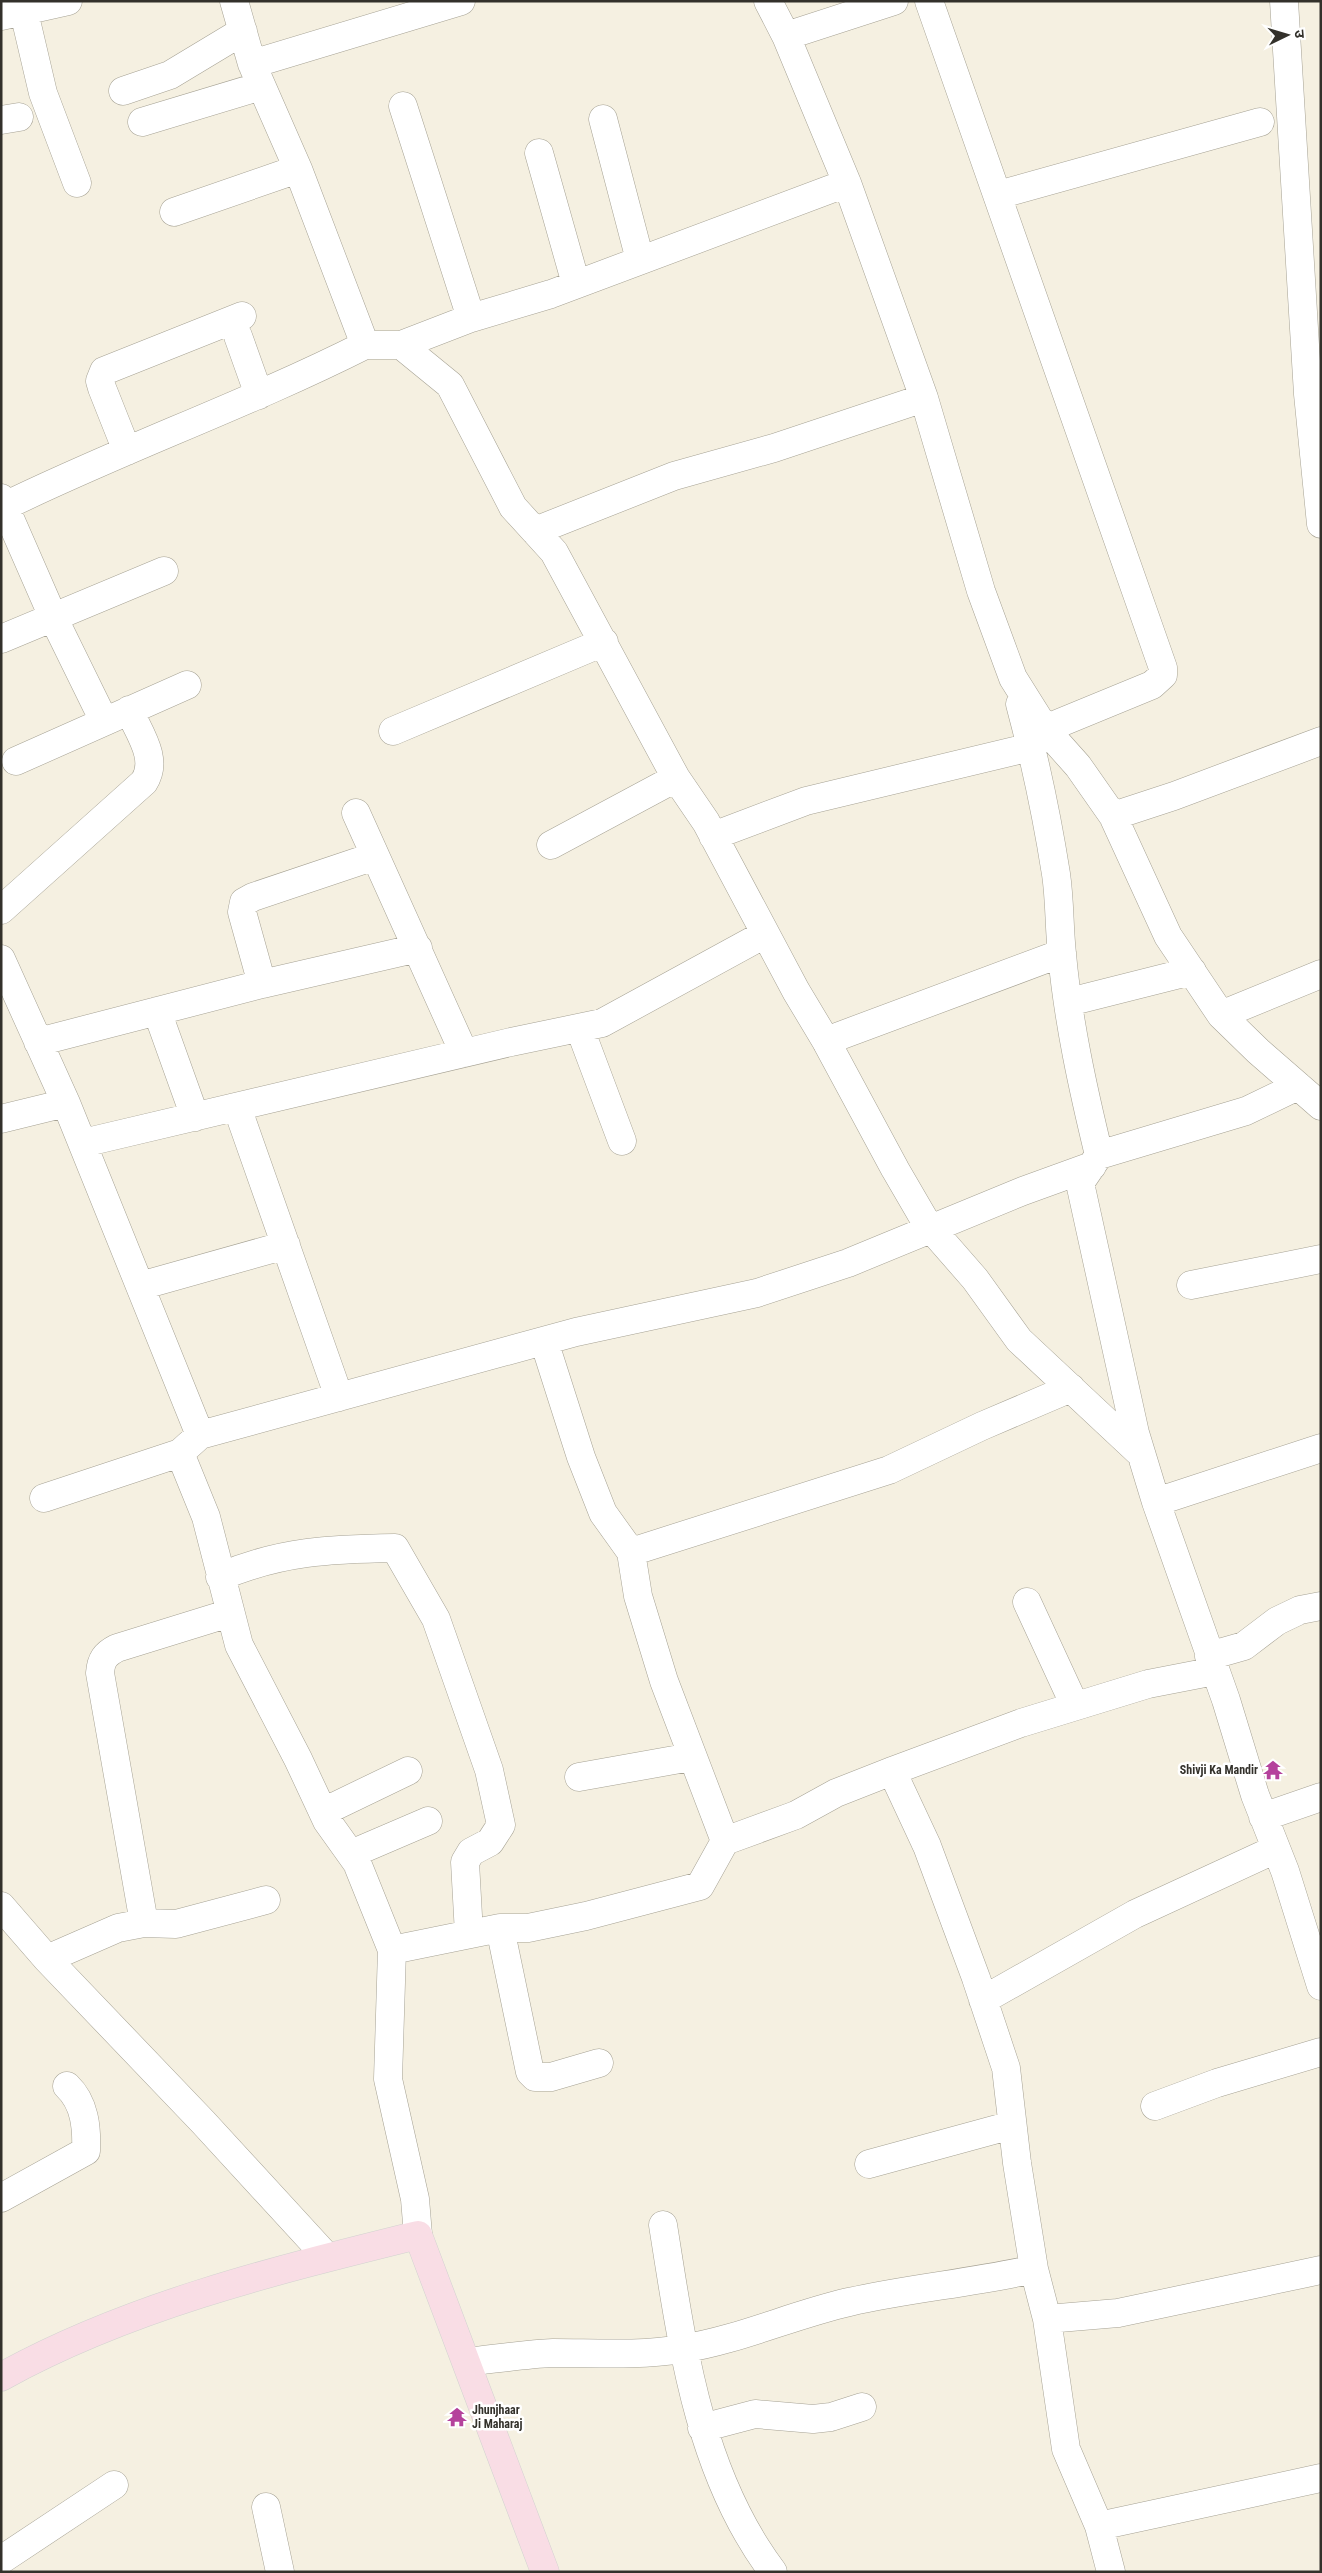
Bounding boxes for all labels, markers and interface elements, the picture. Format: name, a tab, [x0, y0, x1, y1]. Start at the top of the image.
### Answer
north arrow	[1262, 10, 1312, 60]
text: उ	[1292, 29, 1308, 39]
temple icon: Shivji Ka Mandir	[1262, 1759, 1284, 1781]
place label: Shivji Ka Mandir	[1180, 1763, 1258, 1777]
place label: Jhunjhaar Ji Maharaj	[472, 2403, 522, 2431]
temple icon: Jhunjhaar Ji Maharaj	[446, 2406, 468, 2428]

